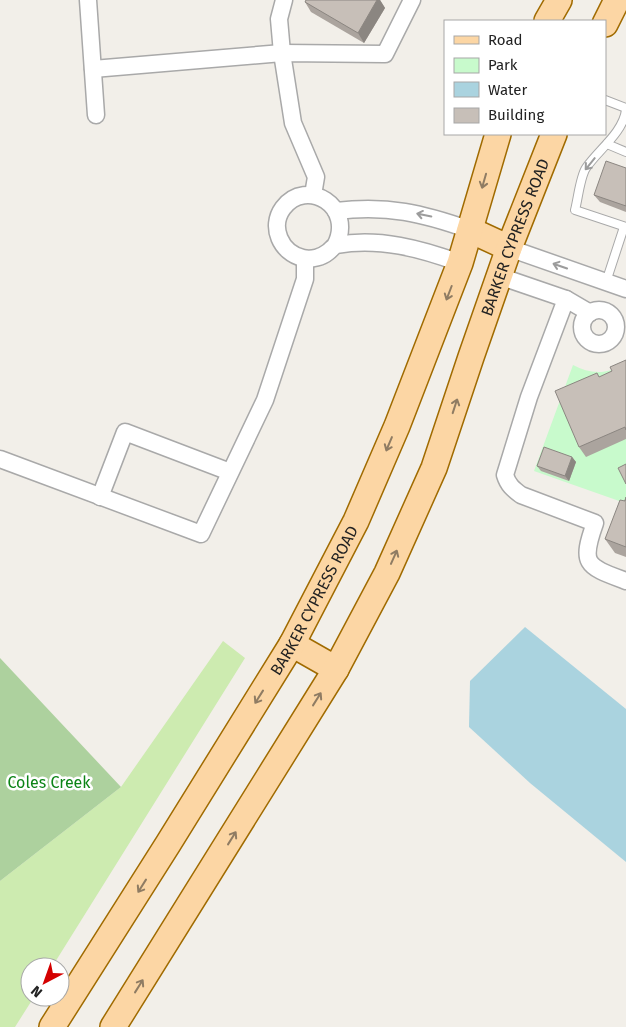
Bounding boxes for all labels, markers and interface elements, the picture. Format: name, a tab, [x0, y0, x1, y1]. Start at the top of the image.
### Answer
legend	[444, 20, 606, 135]
text: Road	[488, 31, 523, 49]
text: Park	[488, 56, 518, 74]
text: Water	[488, 81, 527, 99]
text: Building	[488, 106, 544, 124]
street label: BARKER CYPRESS ROAD	[477, 156, 553, 319]
one-way arrow	[585, 158, 596, 171]
one-way arrow	[479, 172, 489, 188]
one-way arrow	[416, 210, 432, 220]
one-way arrow	[553, 261, 569, 270]
one-way arrow	[444, 284, 453, 300]
one-way arrow	[450, 398, 460, 414]
one-way arrow	[384, 436, 394, 451]
street label: BARKER CYPRESS ROAD	[266, 522, 362, 678]
one-way arrow	[390, 550, 400, 565]
one-way arrow	[254, 689, 264, 703]
one-way arrow	[312, 693, 322, 707]
park label: Coles Creek	[7, 773, 91, 792]
one-way arrow	[227, 831, 237, 845]
one-way arrow	[136, 878, 146, 892]
north arrow	[20, 957, 70, 1007]
one-way arrow	[135, 979, 145, 993]
text: N	[28, 982, 46, 1001]

